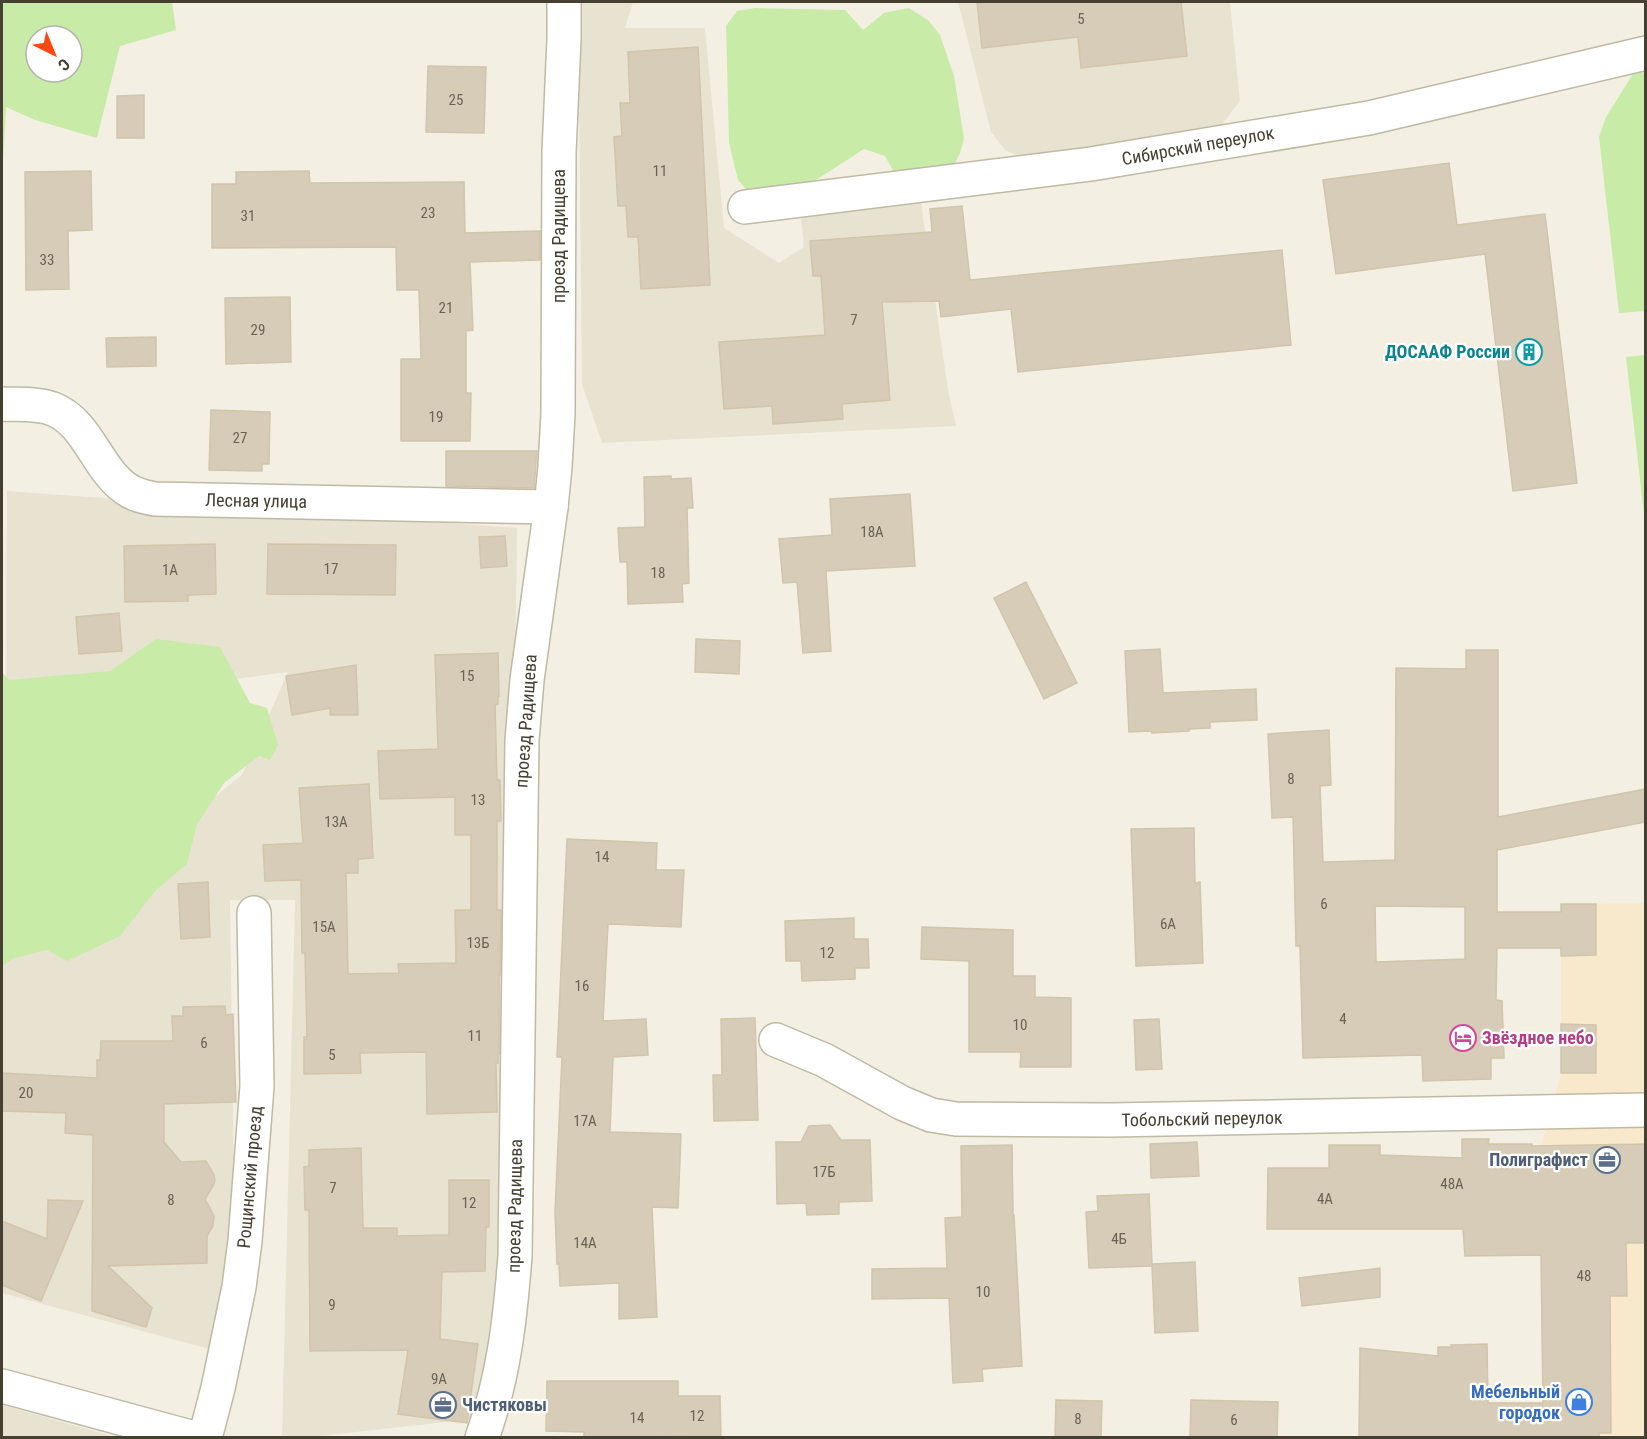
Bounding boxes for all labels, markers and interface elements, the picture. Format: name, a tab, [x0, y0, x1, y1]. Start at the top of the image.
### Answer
house number: 5	[1077, 10, 1085, 28]
north arrow	[24, 24, 84, 84]
text: С	[54, 55, 74, 75]
house number: 25	[449, 91, 463, 109]
street label: Сибирский переулок	[1120, 122, 1276, 169]
house number: 11	[653, 162, 667, 180]
street label: проезд Радищева	[548, 169, 569, 303]
house number: 23	[421, 204, 435, 222]
house number: 31	[241, 207, 255, 225]
house number: 33	[40, 251, 54, 269]
house number: 21	[439, 299, 453, 317]
house number: 7	[850, 311, 858, 329]
house number: 29	[251, 321, 265, 339]
building icon: ДОСААФ России	[1514, 337, 1544, 367]
place label: ДОСААФ России	[1385, 341, 1510, 362]
house number: 19	[429, 408, 443, 426]
house number: 27	[233, 429, 247, 447]
street label: Лесная улица	[205, 489, 307, 512]
house number: 18А	[860, 523, 884, 541]
house number: 17	[324, 560, 338, 578]
house number: 1А	[162, 561, 178, 579]
house number: 18	[651, 564, 665, 582]
street label: проезд Радищева	[510, 653, 541, 788]
house number: 15	[460, 667, 474, 685]
house number: 8	[1287, 770, 1295, 788]
house number: 13	[471, 791, 485, 809]
house number: 13А	[324, 813, 348, 831]
house number: 14	[595, 848, 609, 866]
house number: 6	[1320, 895, 1328, 913]
house number: 6А	[1160, 915, 1176, 933]
house number: 15А	[312, 918, 336, 936]
house number: 13Б	[466, 934, 490, 952]
house number: 12	[820, 944, 834, 962]
house number: 16	[575, 977, 589, 995]
house number: 4	[1339, 1010, 1347, 1028]
house number: 10	[1013, 1016, 1027, 1034]
hotel icon: Звёздное небо	[1448, 1023, 1478, 1053]
house number: 11	[468, 1027, 482, 1045]
place label: Звёздное небо	[1482, 1027, 1594, 1048]
house number: 6	[200, 1034, 208, 1052]
house number: 5	[328, 1046, 336, 1064]
house number: 20	[19, 1084, 33, 1102]
street label: Рощинский проезд	[233, 1105, 266, 1249]
street label: Тобольский переулок	[1121, 1107, 1283, 1130]
house number: 17А	[573, 1112, 597, 1130]
street label: проезд Радищева	[503, 1139, 526, 1273]
office icon: Полиграфист	[1592, 1145, 1622, 1175]
place label: Полиграфист	[1489, 1149, 1588, 1170]
house number: 17Б	[812, 1163, 836, 1181]
house number: 48А	[1440, 1175, 1464, 1193]
house number: 7	[329, 1179, 337, 1197]
house number: 4А	[1317, 1190, 1333, 1208]
house number: 8	[167, 1191, 175, 1209]
house number: 12	[462, 1194, 476, 1212]
house number: 4Б	[1111, 1230, 1127, 1248]
house number: 14А	[573, 1234, 597, 1252]
house number: 48	[1577, 1267, 1591, 1285]
house number: 10	[976, 1283, 990, 1301]
house number: 9	[328, 1296, 336, 1314]
house number: 9А	[431, 1370, 447, 1388]
place label: Мебельный городок	[1471, 1381, 1560, 1423]
shop icon: Мебельный городок	[1564, 1387, 1594, 1417]
office icon: Чистяковы	[428, 1390, 458, 1420]
place label: Чистяковы	[462, 1394, 547, 1415]
house number: 12	[690, 1407, 704, 1425]
house number: 14	[630, 1409, 644, 1427]
house number: 8	[1074, 1410, 1082, 1428]
house number: 6	[1230, 1411, 1238, 1429]

